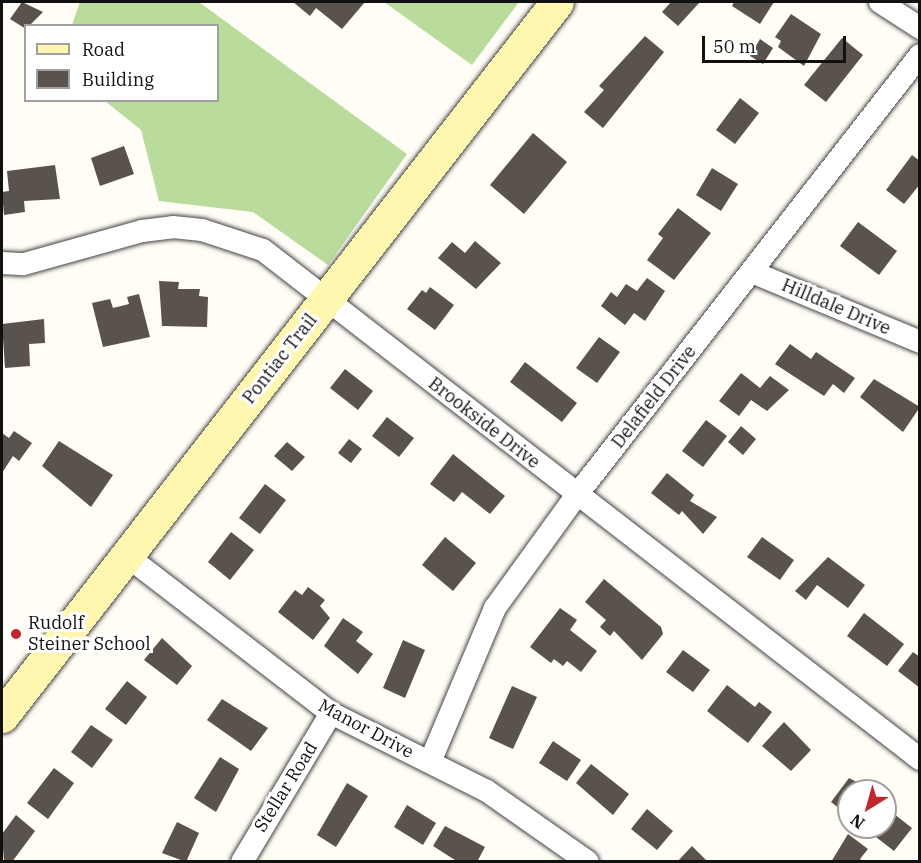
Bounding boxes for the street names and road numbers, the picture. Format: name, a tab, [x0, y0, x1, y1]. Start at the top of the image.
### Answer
street label: Hilldale Drive	[778, 274, 894, 340]
street label: Pontiac Trail	[238, 310, 322, 408]
street label: Delafield Drive	[607, 341, 701, 453]
street label: Brookside Drive	[424, 373, 544, 473]
street label: Manor Drive	[315, 695, 417, 763]
street label: Stellar Road	[250, 738, 322, 836]

